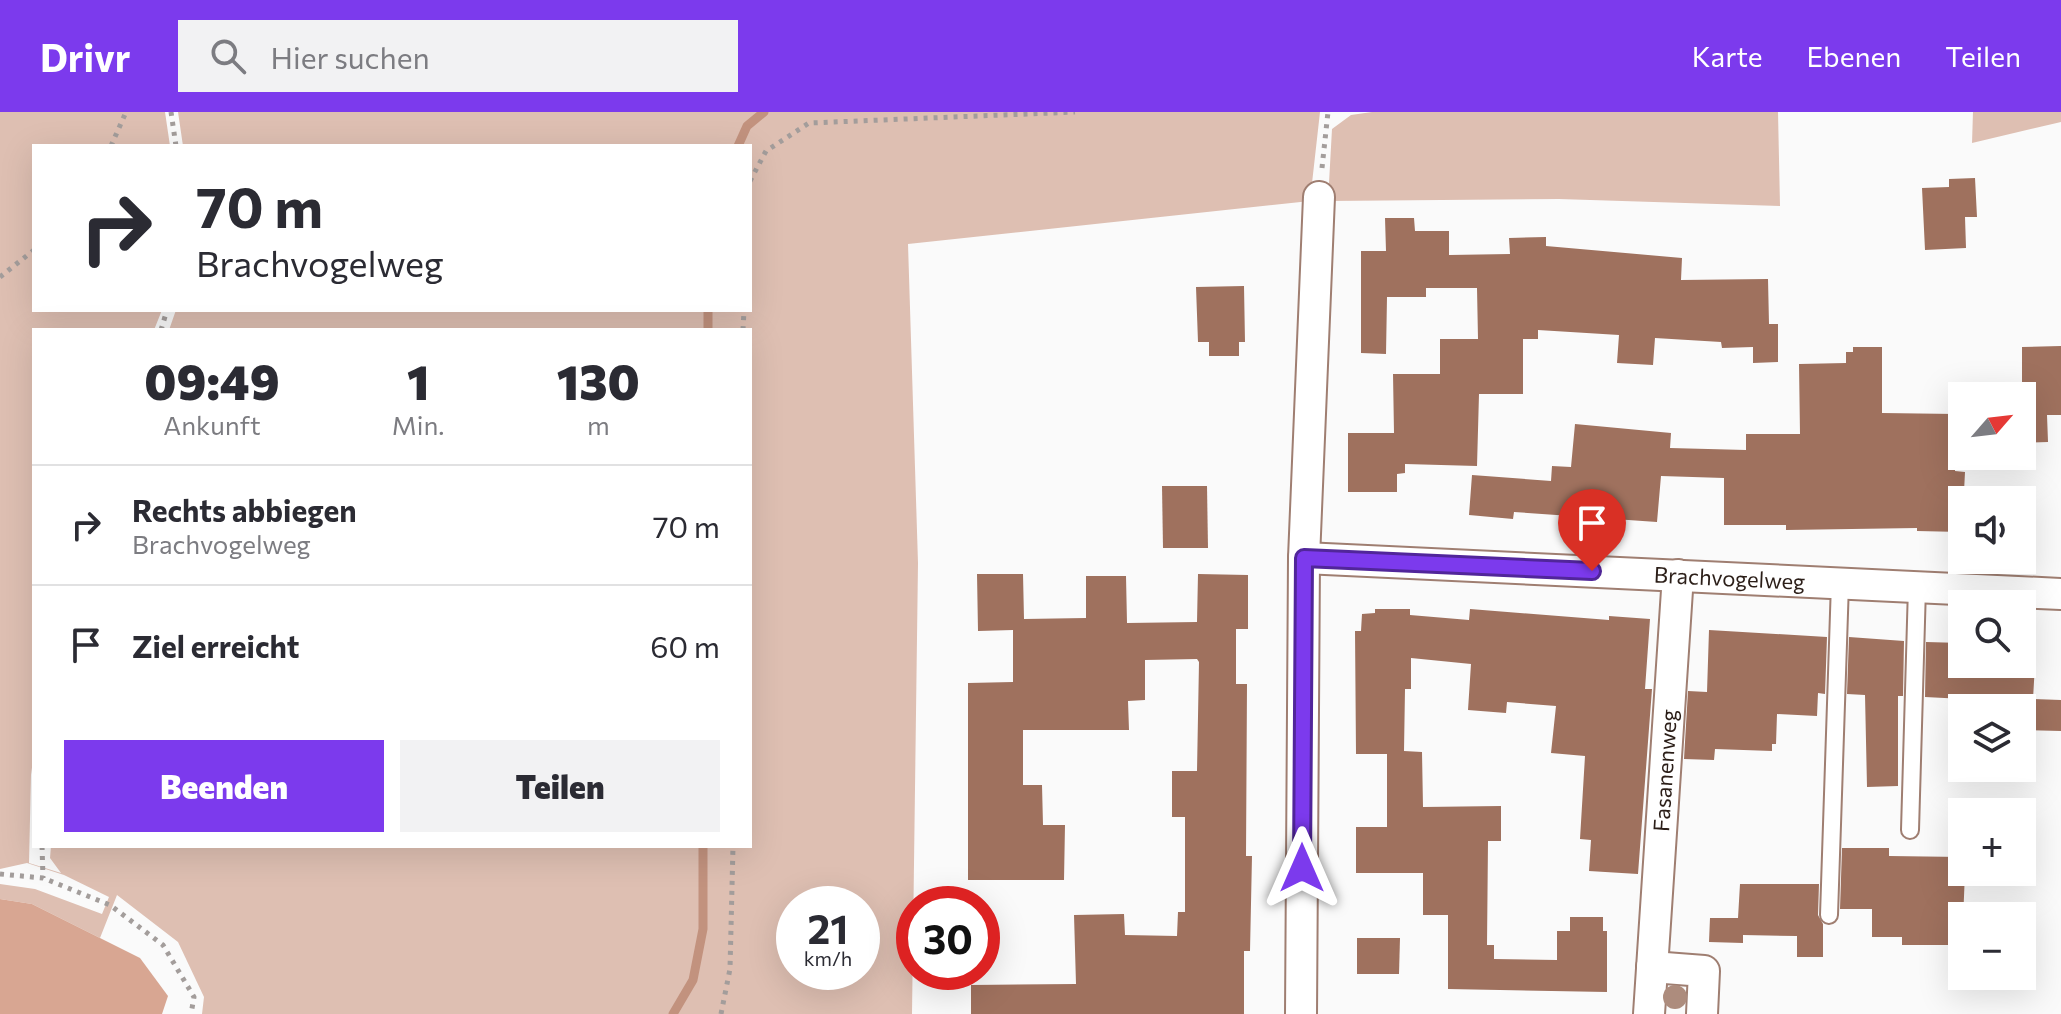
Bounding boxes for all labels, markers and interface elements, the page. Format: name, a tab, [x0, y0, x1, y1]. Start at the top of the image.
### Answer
search box	[178, 20, 738, 92]
text: Drivr	[40, 33, 130, 80]
icon: search	[206, 34, 250, 78]
text: Hier suchen	[270, 38, 430, 75]
text: Karte	[1692, 39, 1763, 73]
text: Ebenen	[1807, 39, 1901, 73]
text: Teilen	[1945, 39, 2021, 73]
text: 70 m	[196, 171, 323, 240]
icon: right	[64, 176, 168, 280]
text: Brachvogelweg	[196, 240, 443, 284]
text: 09:49	[144, 351, 280, 410]
text: 1	[407, 351, 429, 410]
text: 130	[557, 351, 640, 410]
north arrow	[1948, 382, 2036, 470]
map controls	[1948, 382, 2036, 990]
text: Ankunft	[163, 409, 261, 440]
text: Min.	[392, 409, 444, 440]
text: m	[587, 409, 610, 440]
button: sound	[1948, 486, 2036, 574]
pin	[1558, 489, 1626, 571]
text: Rechts abbiegen	[132, 491, 357, 528]
icon: arrive	[1570, 501, 1614, 545]
icon: right	[64, 503, 108, 547]
text: 70 m	[653, 507, 720, 544]
text: Brachvogelweg	[132, 528, 311, 559]
street label: Brachvogelweg	[1653, 561, 1806, 595]
button: search	[1948, 590, 2036, 678]
icon: arrive	[64, 623, 108, 667]
text: Ziel erreicht	[132, 627, 300, 664]
text: 60 m	[650, 627, 720, 664]
button: layers	[1948, 694, 2036, 782]
street label: Fasanenweg	[1647, 708, 1682, 833]
button: Beenden	[64, 740, 384, 832]
button: Teilen	[400, 740, 720, 832]
button: +	[1948, 798, 2036, 886]
position arrow	[1260, 826, 1344, 910]
speed limit sign: 30	[896, 886, 1000, 990]
button: −	[1948, 902, 2036, 990]
text: 21	[808, 903, 848, 952]
text: km/h	[804, 946, 852, 970]

